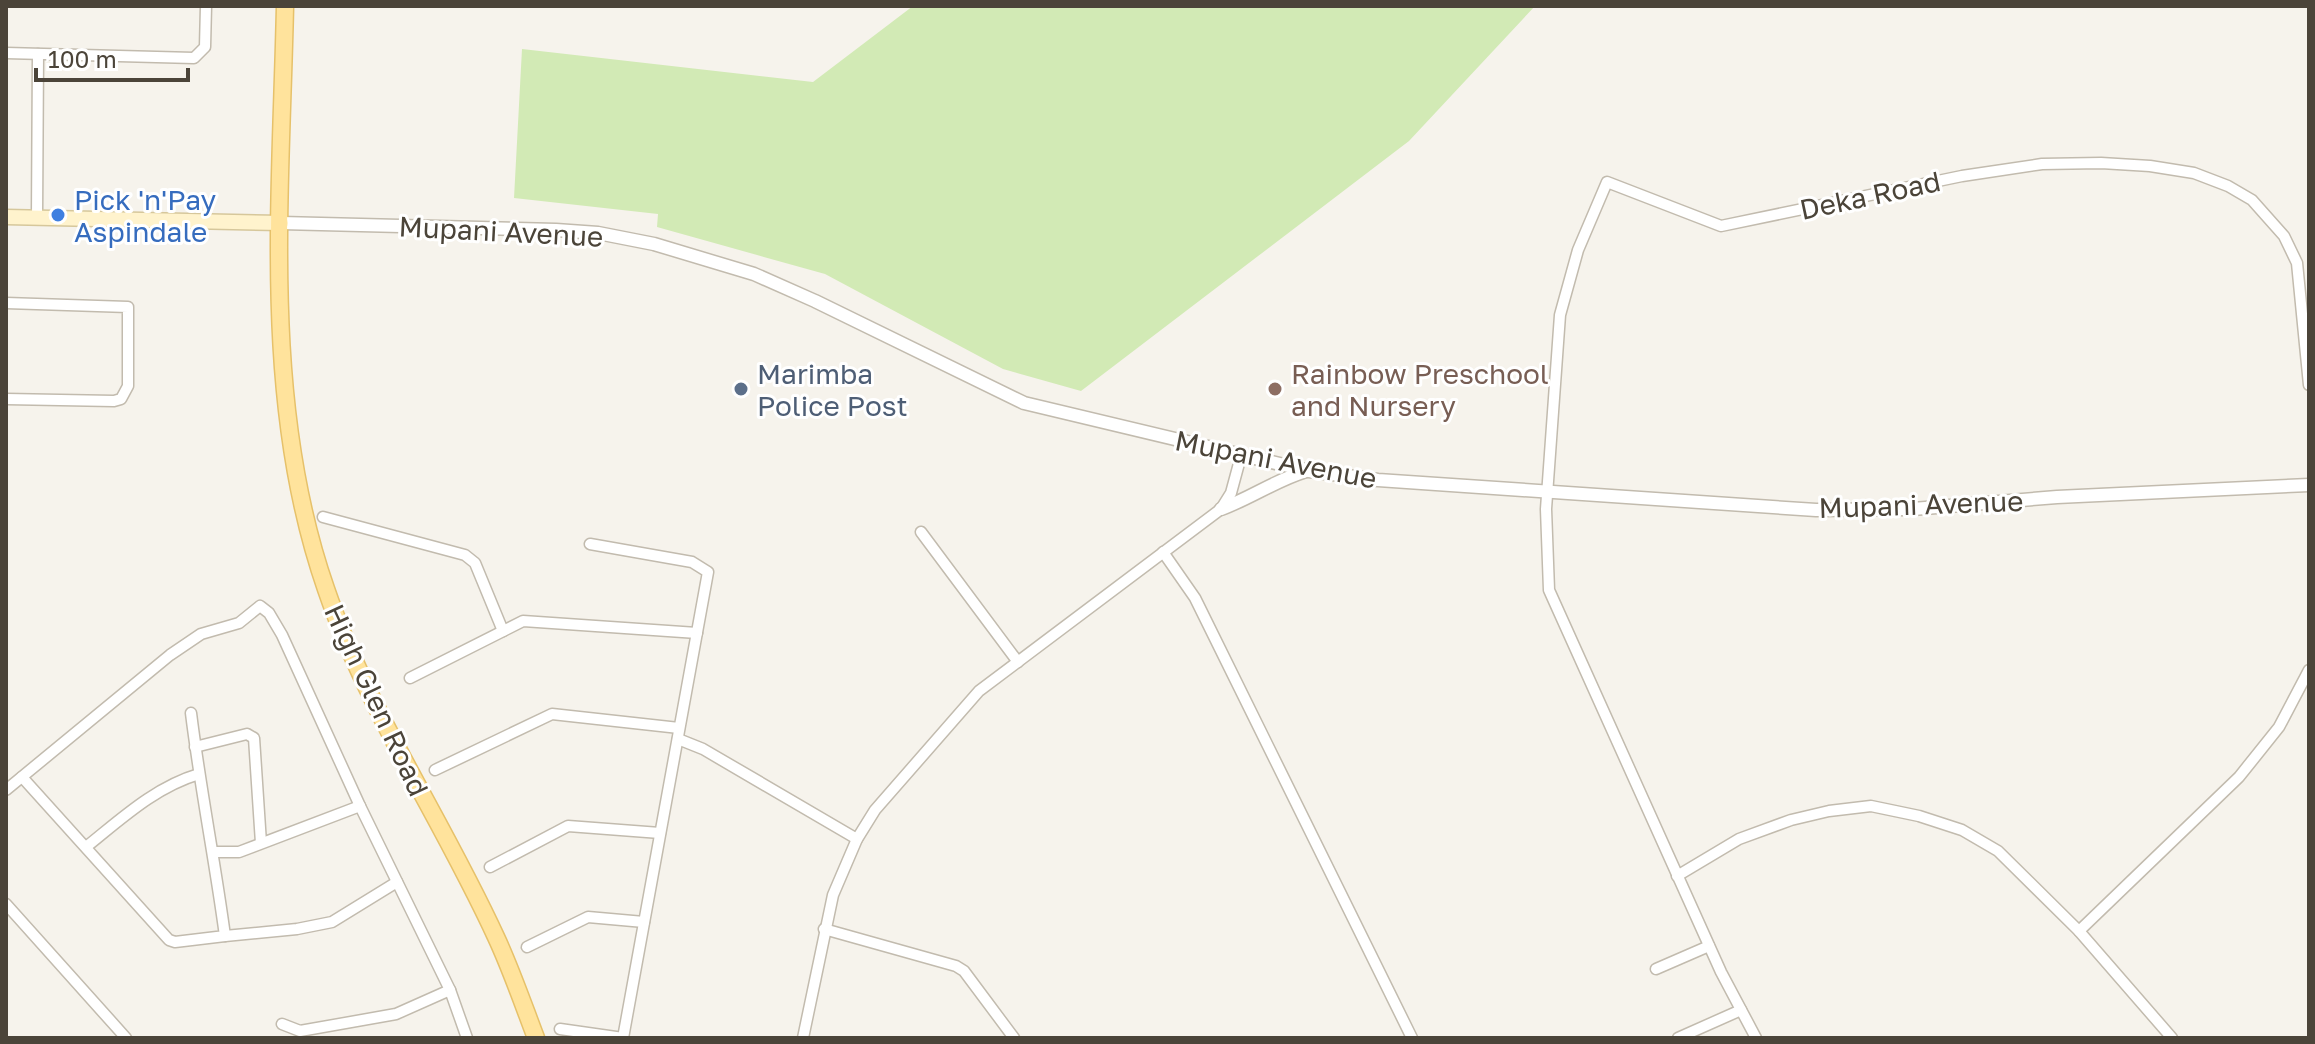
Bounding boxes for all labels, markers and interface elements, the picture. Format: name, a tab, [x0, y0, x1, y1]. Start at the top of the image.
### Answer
scale bar	[36, 32, 188, 82]
text: 100 m	[48, 44, 117, 73]
street label: Deka Road	[1797, 164, 1943, 226]
place label: Pick 'n'Pay Aspindale	[74, 183, 217, 248]
marker: Pick 'n'Pay Aspindale	[49, 206, 67, 224]
street label: Mupani Avenue	[398, 209, 604, 253]
place label: Marimba Police Post	[757, 357, 908, 422]
place label: Rainbow Preschool and Nursery	[1291, 357, 1549, 422]
marker: Marimba Police Post	[732, 380, 750, 398]
marker: Rainbow Preschool and Nursery	[1266, 380, 1284, 398]
street label: Mupani Avenue	[1172, 423, 1380, 495]
street label: Mupani Avenue	[1818, 484, 2024, 524]
street label: High Glen Road	[318, 599, 436, 801]

